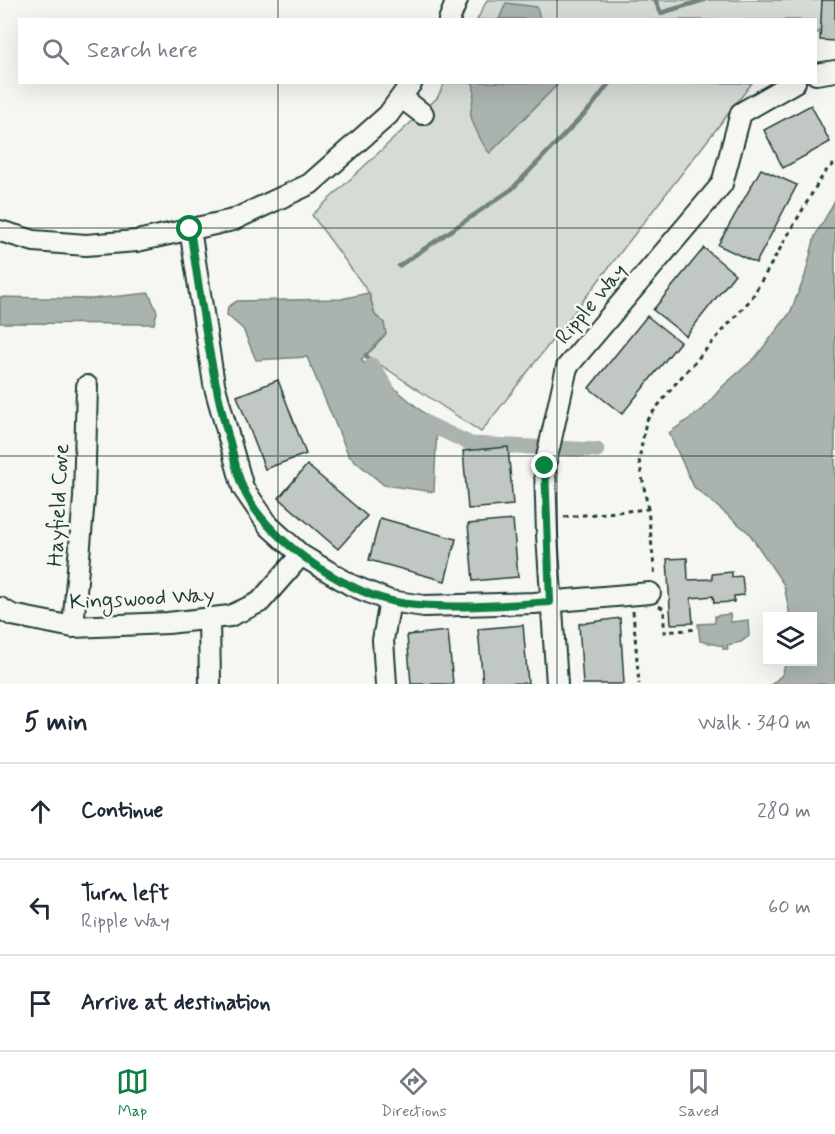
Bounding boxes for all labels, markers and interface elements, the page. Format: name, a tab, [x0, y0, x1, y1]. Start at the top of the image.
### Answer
search box	[18, 18, 817, 84]
icon: search	[39, 35, 72, 68]
text: Search here	[87, 37, 198, 65]
route start	[176, 215, 202, 241]
street label: Ripple Way	[549, 258, 634, 351]
street label: Hayfield Cove	[42, 443, 76, 567]
route end	[531, 452, 557, 478]
street label: Kingswood Way	[69, 581, 216, 620]
map controls	[763, 612, 817, 666]
button: layers	[763, 612, 817, 666]
text: 5 min	[24, 706, 88, 740]
text: Walk · 340 m	[698, 710, 811, 737]
icon: ahead	[24, 795, 57, 828]
text: Continue	[81, 797, 163, 825]
text: 280 m	[757, 798, 811, 825]
text: Turn left	[81, 880, 169, 908]
icon: left	[24, 891, 57, 924]
text: 60 m	[768, 894, 811, 921]
text: Ripple Way	[81, 908, 170, 935]
icon: arrive	[24, 987, 57, 1020]
text: Arrive at destination	[81, 989, 271, 1017]
tab: Map	[116, 1065, 149, 1122]
tab: Directions	[381, 1065, 447, 1122]
tab: Saved	[679, 1065, 719, 1122]

